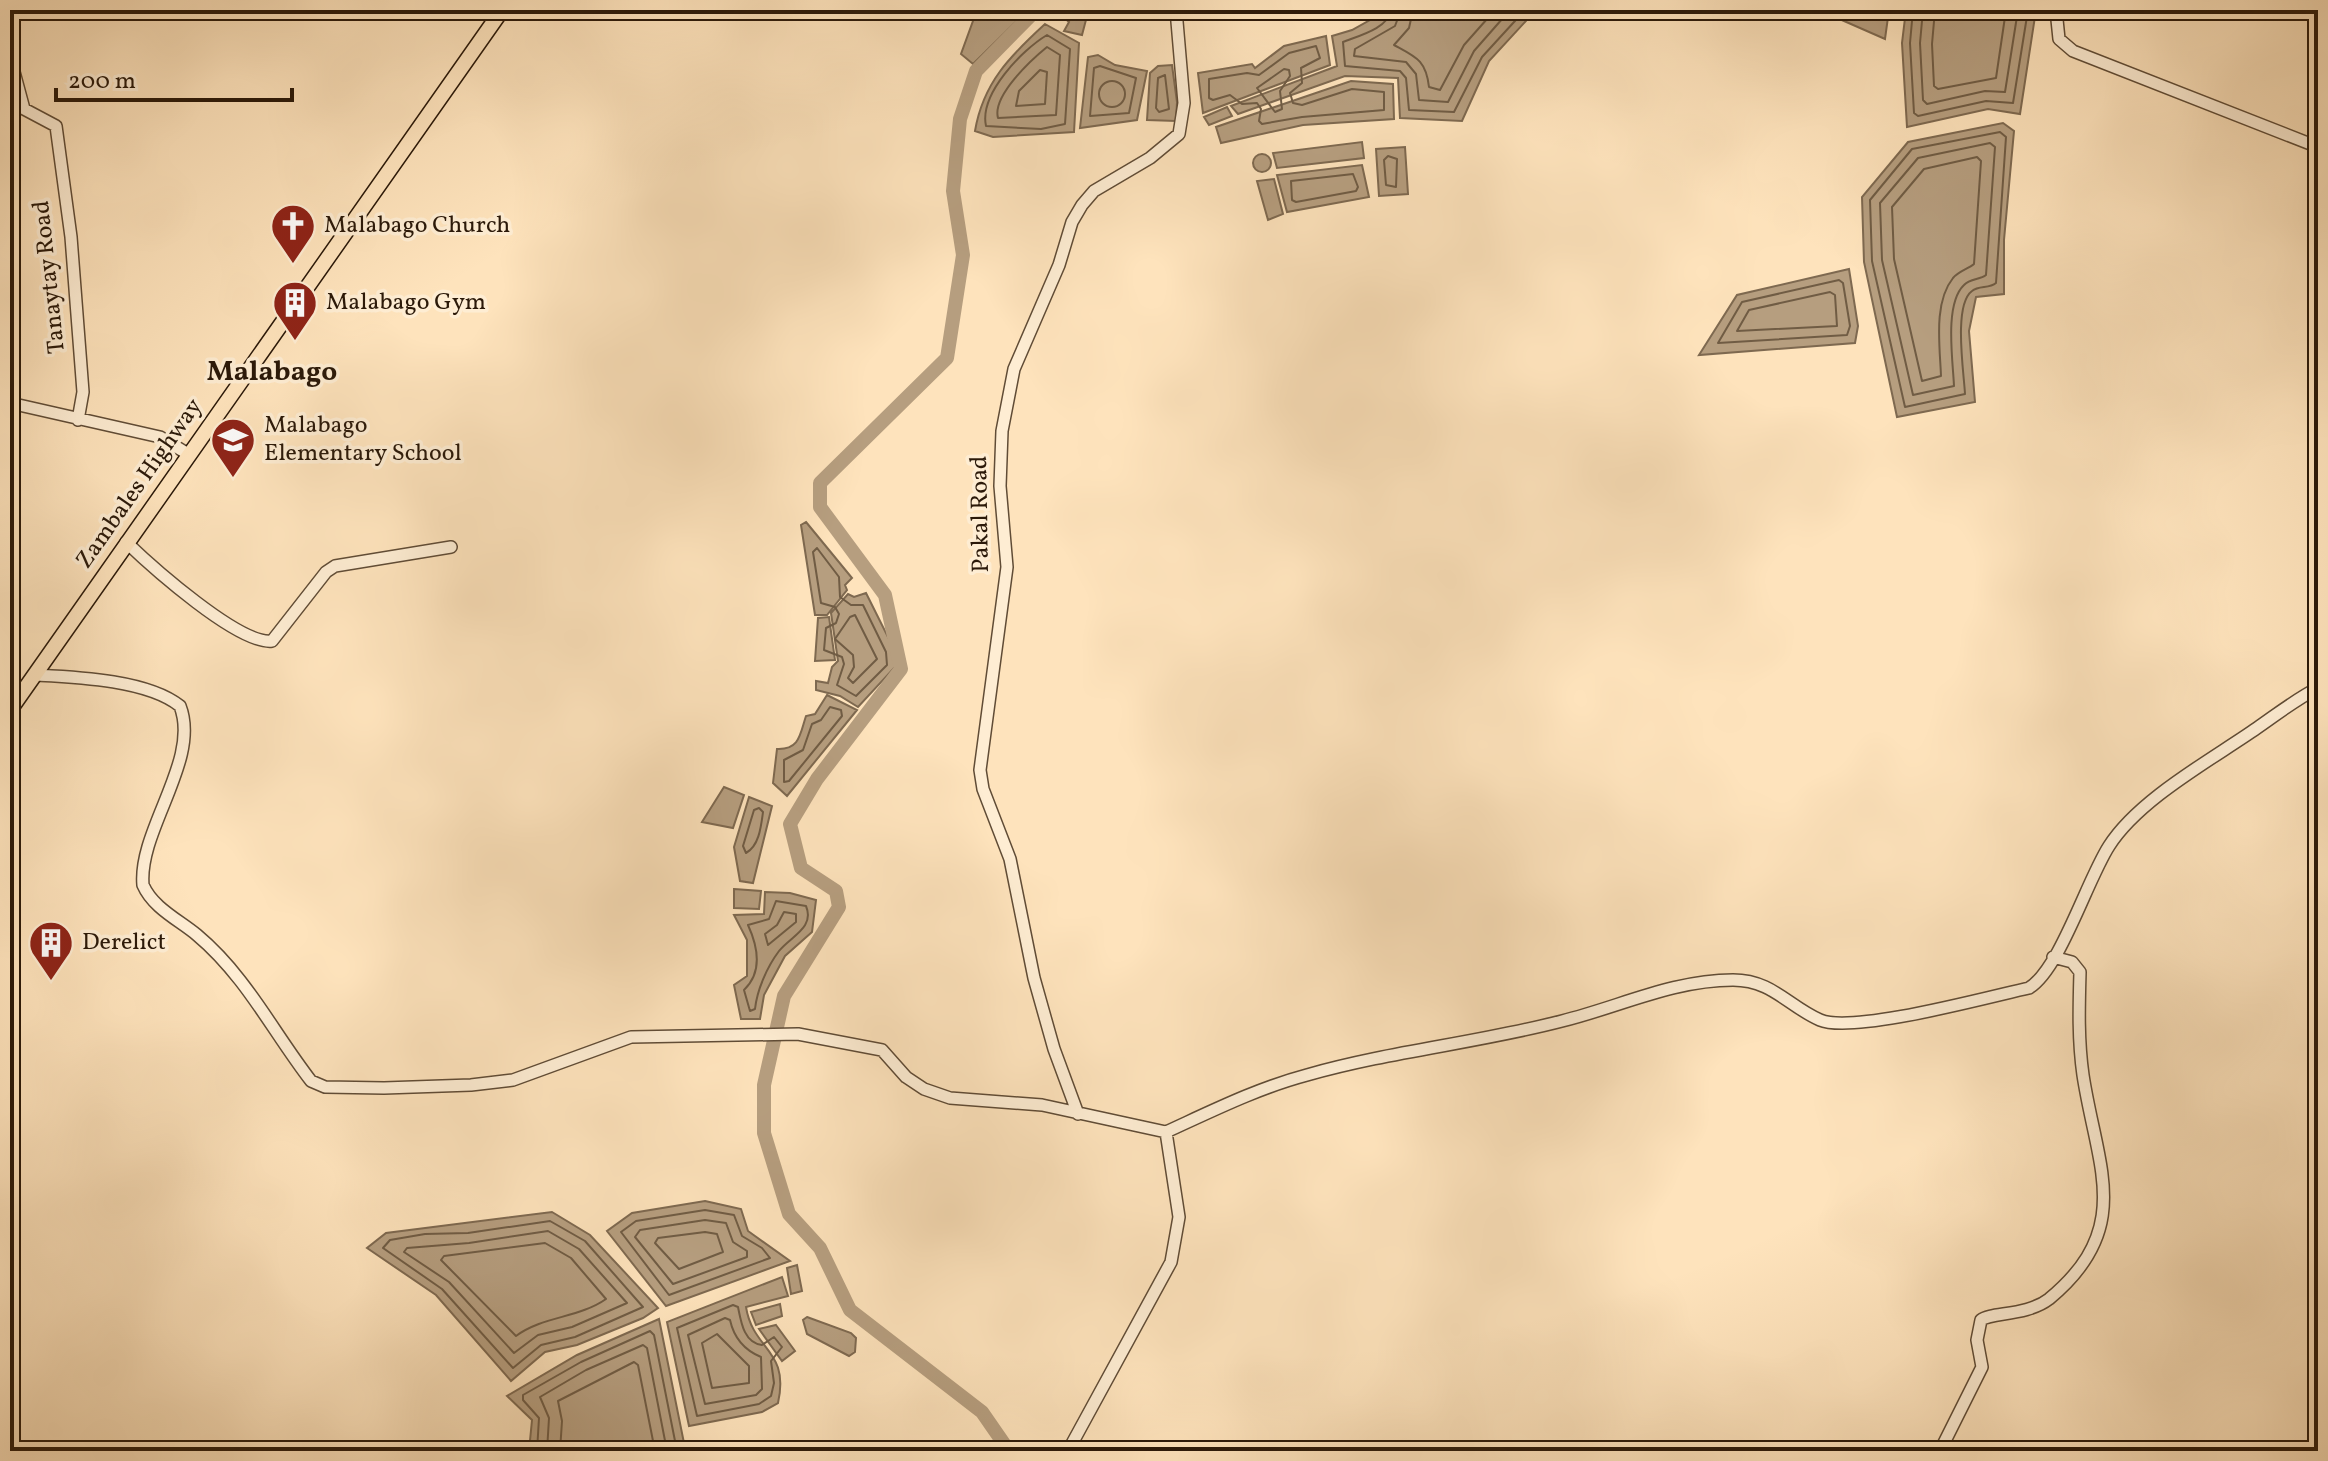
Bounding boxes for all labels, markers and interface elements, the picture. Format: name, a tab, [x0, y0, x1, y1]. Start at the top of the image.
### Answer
scale bar	[56, 52, 292, 102]
text: 200 m	[68, 65, 136, 99]
street label: Tanaytay Road	[25, 199, 75, 355]
church icon: Malabago Church	[269, 202, 317, 265]
place label: Malabago Church	[324, 209, 510, 243]
building icon: Malabago Gym	[271, 279, 319, 342]
place label: Malabago Gym	[326, 286, 486, 320]
district label: Malabago	[207, 353, 337, 392]
street label: Zambales Highway	[69, 392, 211, 576]
place label: Malabago Elementary School	[264, 409, 462, 471]
school or university icon: Malabago Elementary School	[209, 416, 257, 479]
street label: Pakal Road	[963, 455, 999, 573]
building icon: Derelict	[27, 919, 75, 982]
place label: Derelict	[82, 926, 166, 960]

